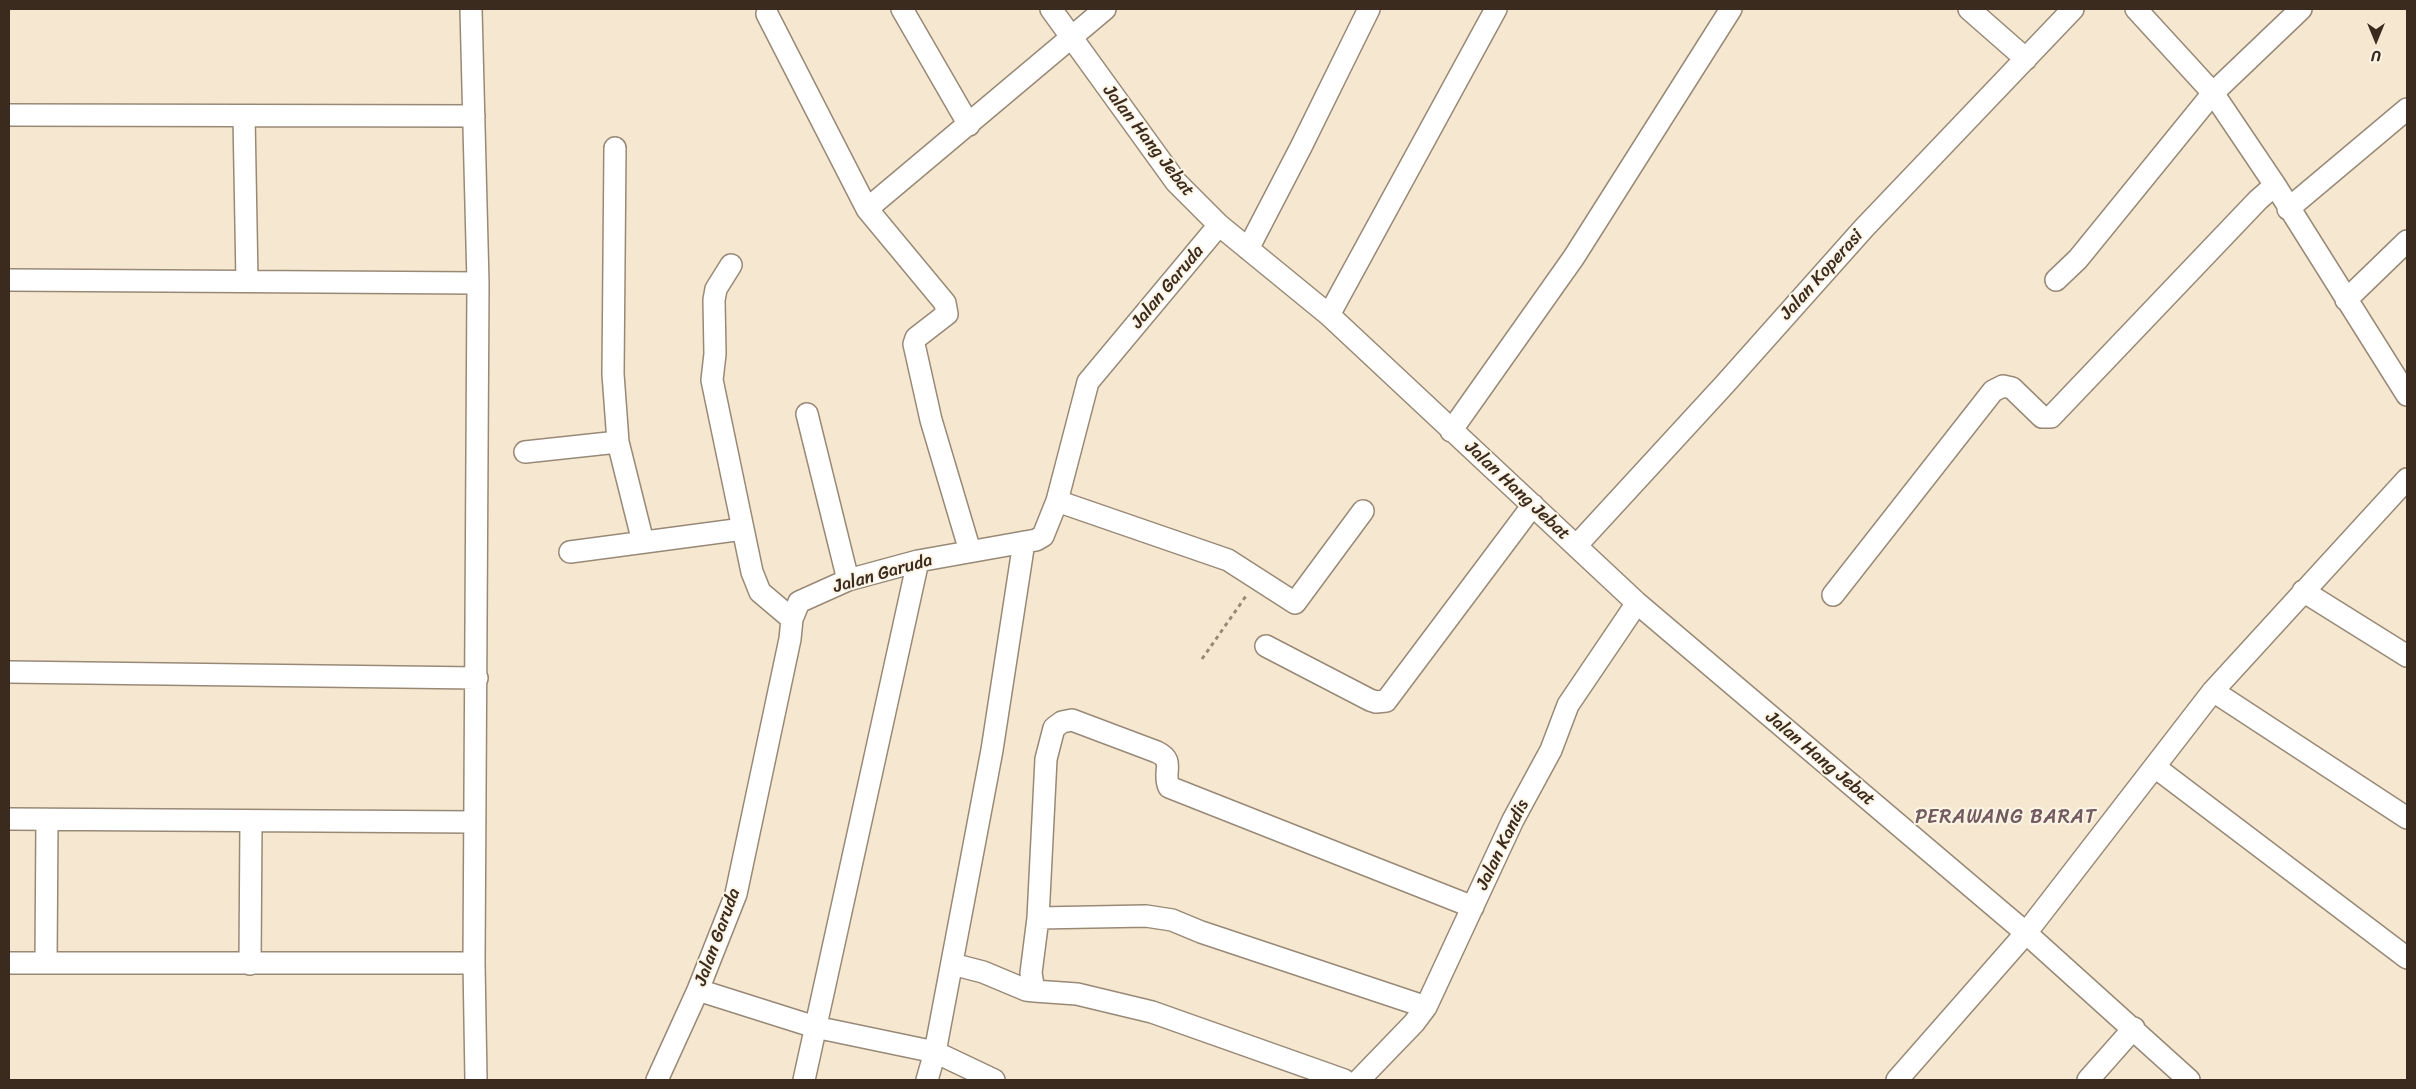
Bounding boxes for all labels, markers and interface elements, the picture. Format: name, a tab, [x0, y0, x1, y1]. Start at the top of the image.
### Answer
north arrow	[2351, 15, 2401, 65]
text: U	[2371, 43, 2381, 68]
street label: Jalan Hang Jebat	[1098, 81, 1198, 201]
street label: Jalan Koperasi	[1776, 226, 1868, 324]
street label: Jalan Garuda	[1127, 241, 1209, 333]
street label: Jalan Hang Jebat	[1460, 437, 1574, 545]
street label: Jalan Garuda	[831, 550, 935, 598]
street label: Jalan Hang Jebat	[1761, 707, 1879, 811]
street label: Jalan Kandis	[1472, 796, 1534, 894]
district label: PERAWANG BARAT	[1913, 806, 2099, 830]
street label: Jalan Garuda	[690, 885, 746, 989]

